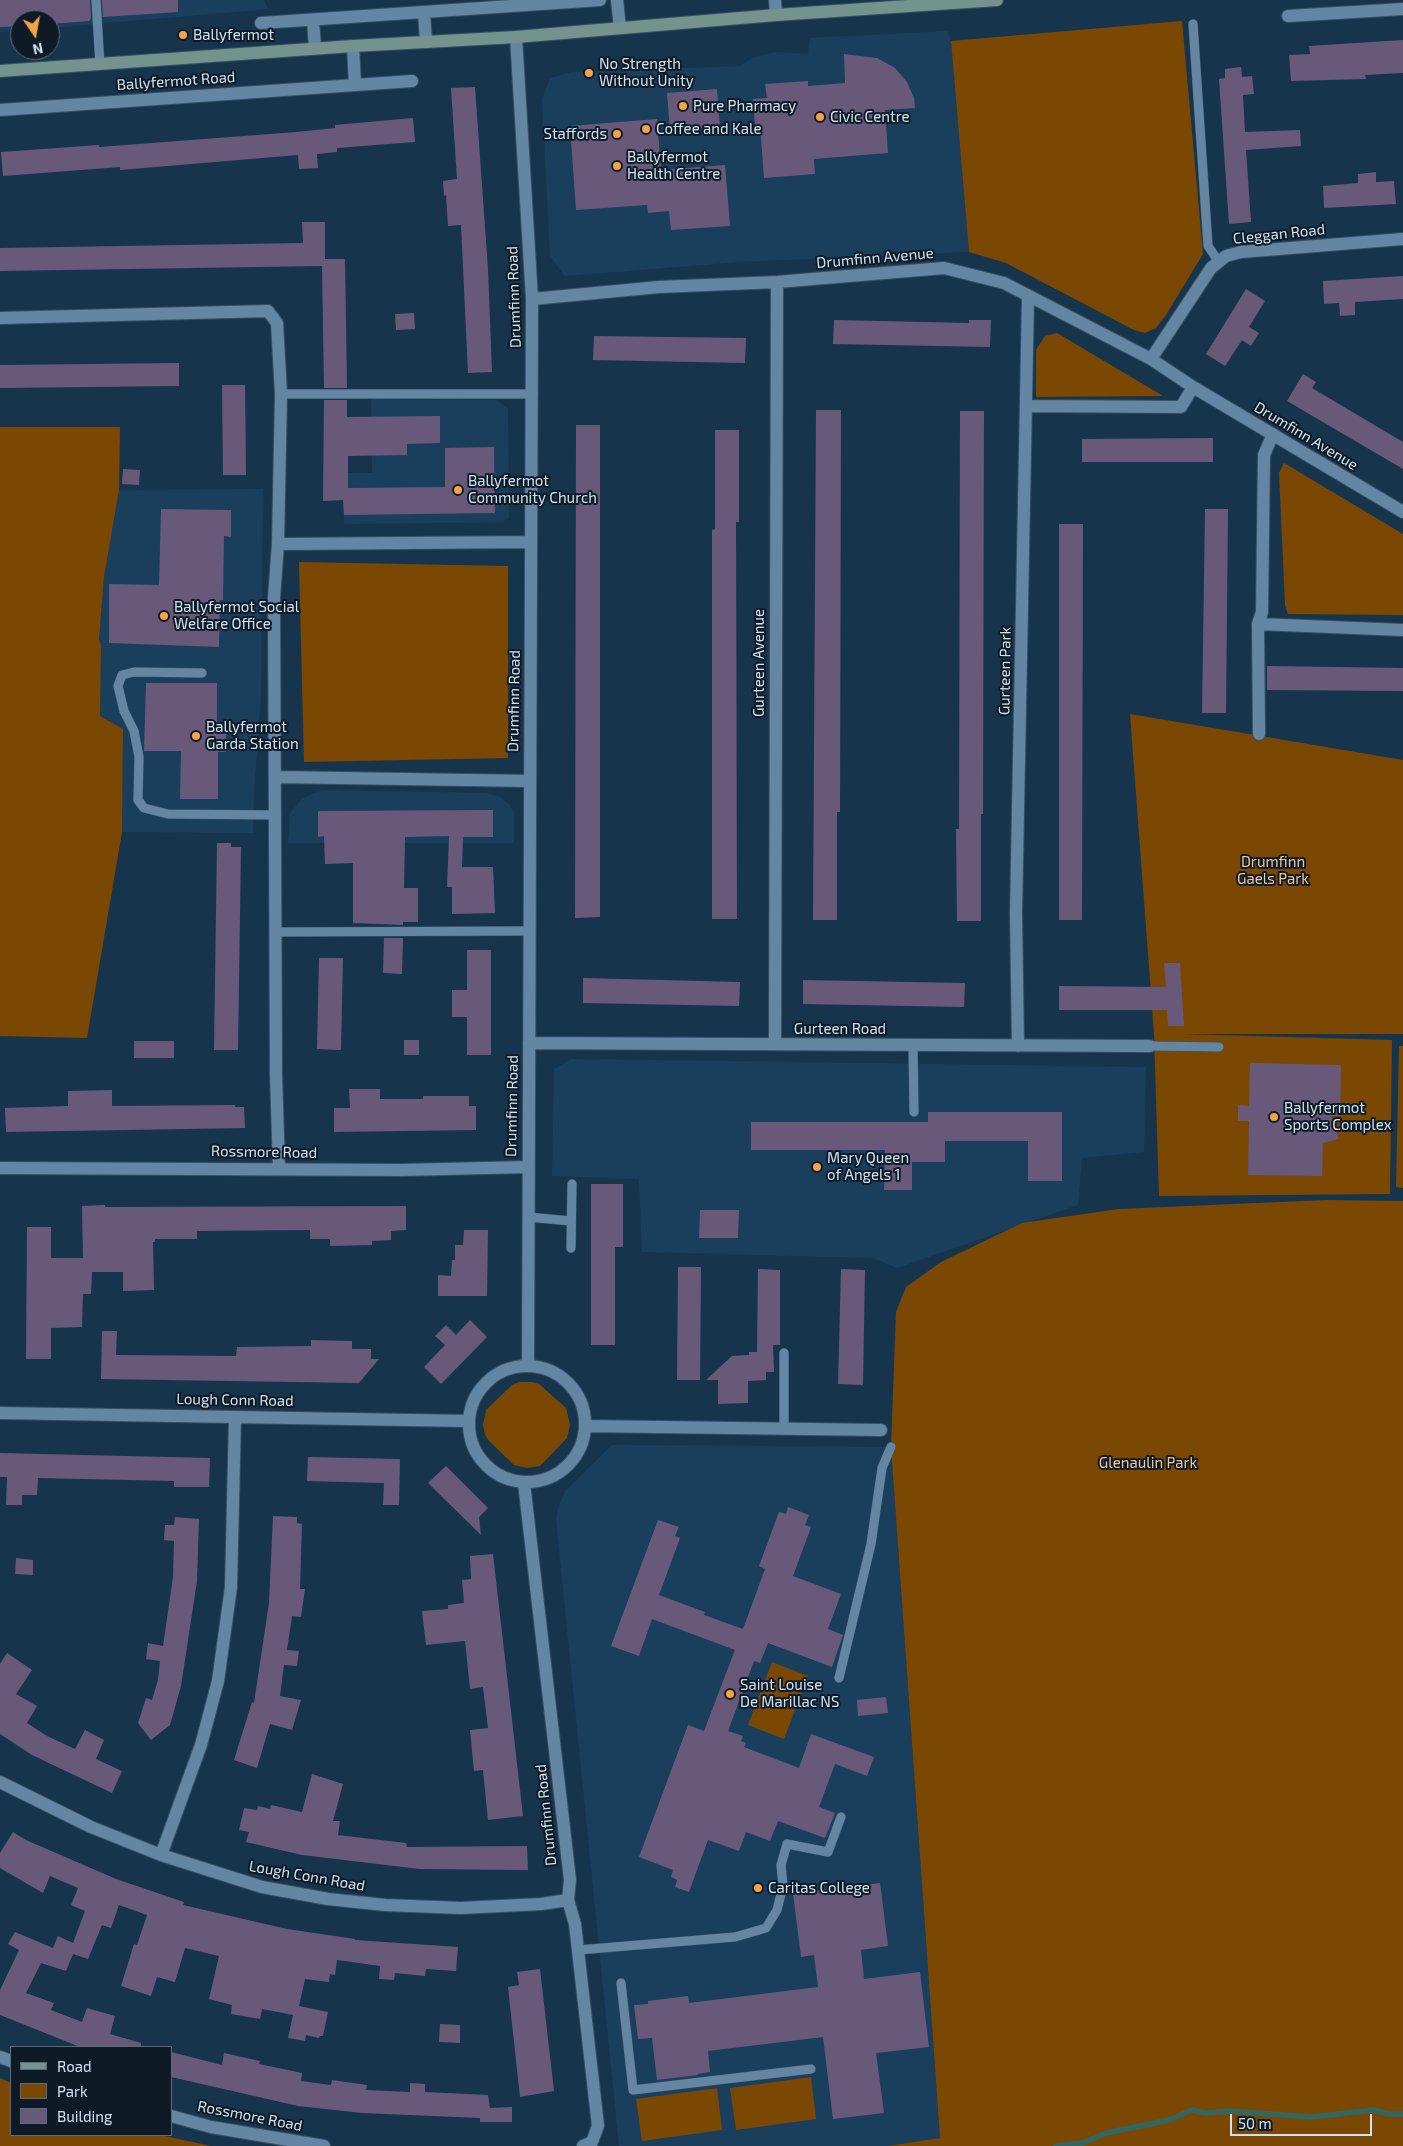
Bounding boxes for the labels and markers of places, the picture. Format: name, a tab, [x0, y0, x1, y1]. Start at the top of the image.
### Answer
place label: Ballyfermot	[193, 26, 274, 44]
marker: Ballyfermot	[177, 29, 189, 41]
place label: No Strength Without Unity	[599, 55, 694, 90]
marker: No Strength Without Unity	[583, 67, 595, 79]
place label: Pure Pharmacy	[693, 97, 796, 115]
marker: Pure Pharmacy	[677, 100, 689, 112]
place label: Civic Centre	[830, 108, 910, 126]
marker: Civic Centre	[814, 111, 826, 123]
place label: Coffee and Kale	[656, 120, 762, 138]
marker: Coffee and Kale	[640, 123, 652, 135]
place label: Staffords	[544, 125, 607, 143]
marker: Staffords	[611, 128, 623, 140]
place label: Ballyfermot Health Centre	[627, 148, 720, 183]
marker: Ballyfermot Health Centre	[611, 160, 623, 172]
place label: Ballyfermot Community Church	[468, 472, 597, 507]
marker: Ballyfermot Community Church	[452, 484, 464, 496]
place label: Ballyfermot Social Welfare Office	[174, 598, 299, 633]
marker: Ballyfermot Social Welfare Office	[158, 610, 170, 622]
place label: Ballyfermot Garda Station	[206, 718, 299, 753]
marker: Ballyfermot Garda Station	[190, 730, 202, 742]
place label: Ballyfermot Sports Complex	[1284, 1099, 1392, 1134]
marker: Ballyfermot Sports Complex	[1268, 1111, 1280, 1123]
place label: Mary Queen of Angels 1	[827, 1149, 909, 1184]
marker: Mary Queen of Angels 1	[811, 1161, 823, 1173]
place label: Saint Louise De Marillac NS	[740, 1676, 839, 1711]
marker: Saint Louise De Marillac NS	[724, 1688, 736, 1700]
place label: Caritas College	[768, 1879, 870, 1897]
marker: Caritas College	[752, 1882, 764, 1894]

